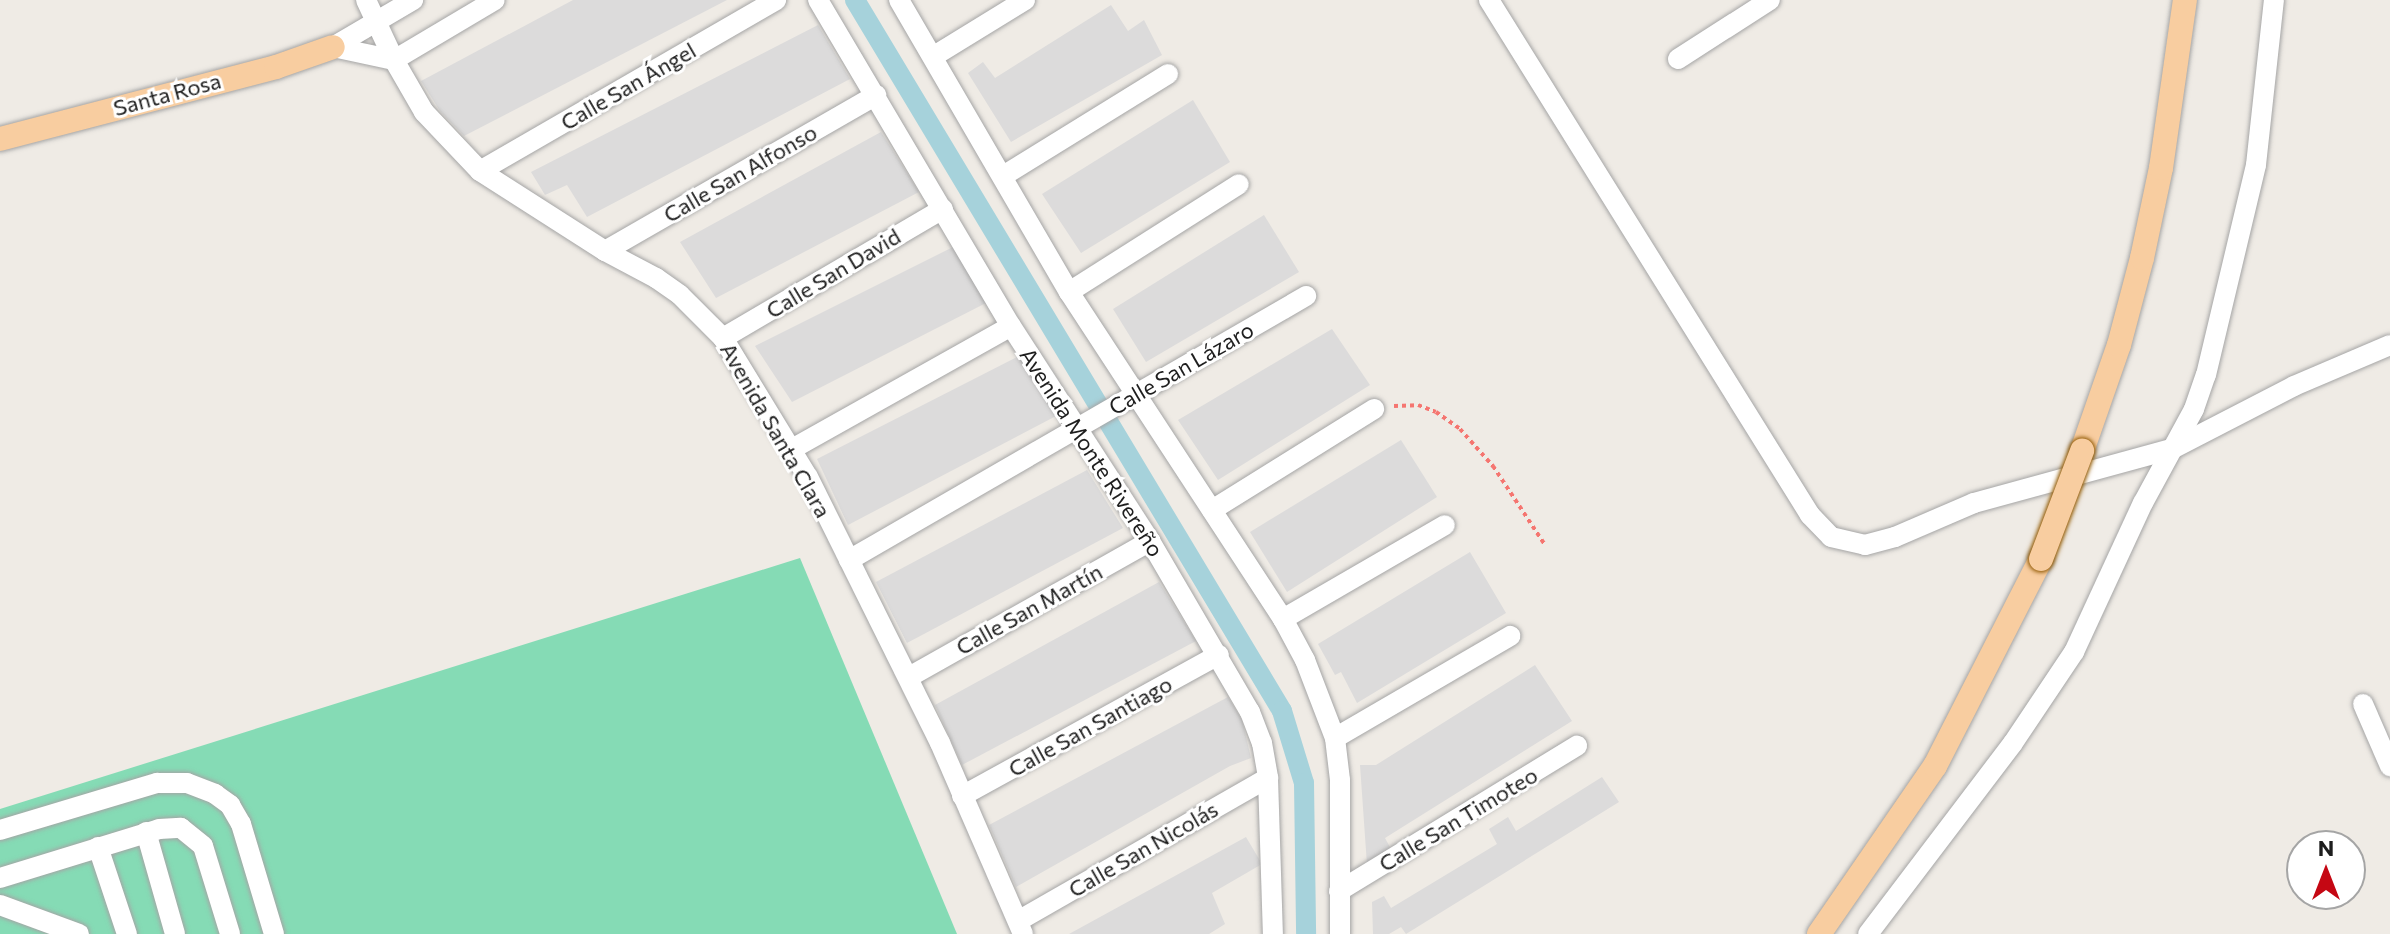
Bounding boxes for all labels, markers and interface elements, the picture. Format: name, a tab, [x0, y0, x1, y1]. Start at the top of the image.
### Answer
street label: Calle San Ángel	[556, 37, 700, 135]
street label: Santa Rosa	[110, 67, 224, 121]
street label: Calle San Alfonso	[659, 118, 821, 228]
street label: Calle San David	[761, 223, 905, 323]
street label: Calle San Lázaro	[1104, 316, 1258, 420]
street label: Avenida Santa Clara	[715, 338, 837, 522]
street label: Avenida Monte Rivereño	[1015, 343, 1169, 561]
street label: Calle San Martín	[951, 558, 1107, 660]
street label: Calle San Santiago	[1004, 670, 1176, 782]
street label: Calle San Timoteo	[1374, 761, 1542, 877]
street label: Calle San Nicolás	[1064, 796, 1222, 902]
north arrow	[2286, 830, 2366, 910]
text: N	[2318, 834, 2334, 861]

